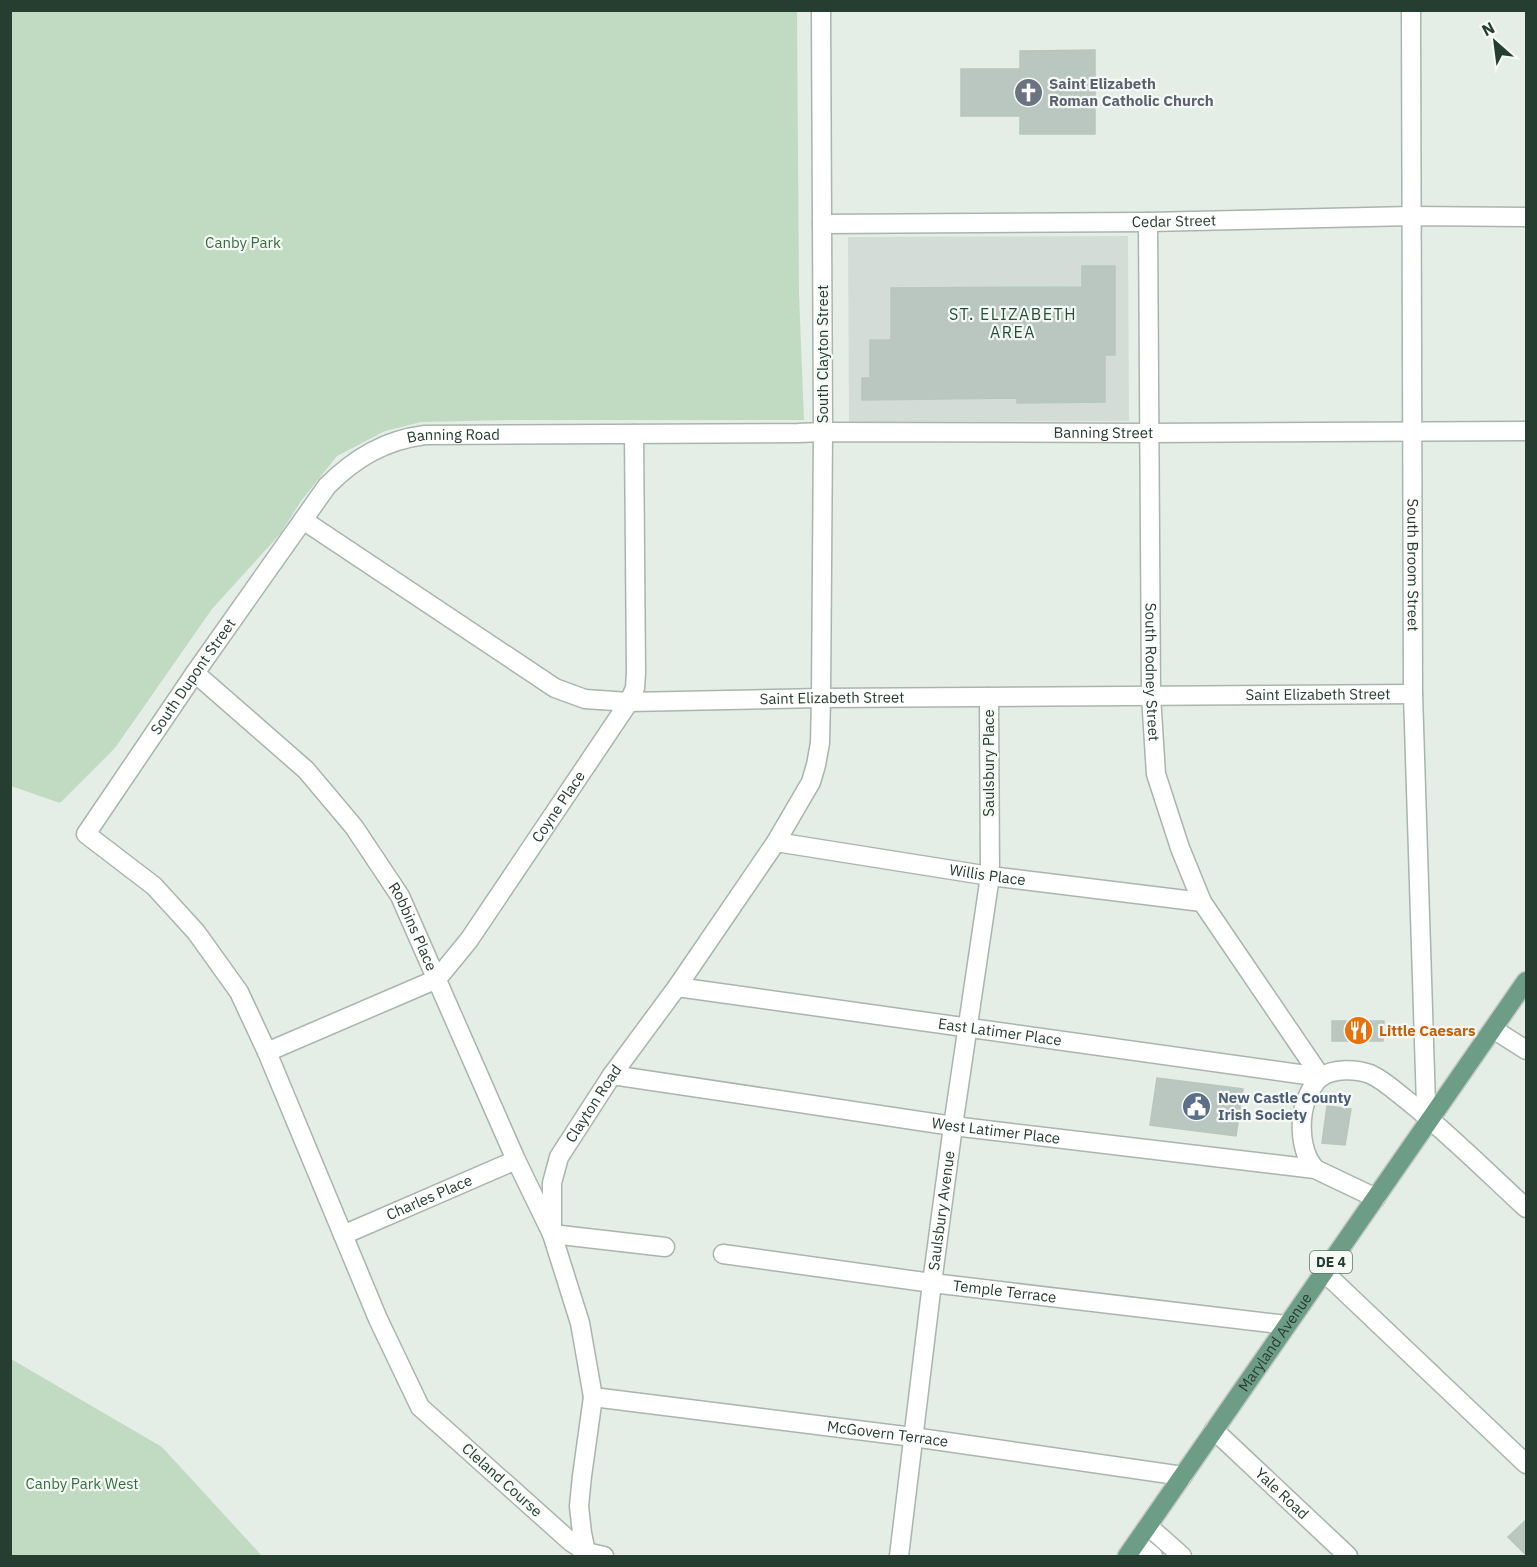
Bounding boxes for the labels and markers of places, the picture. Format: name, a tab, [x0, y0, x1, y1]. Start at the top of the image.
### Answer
place label: Saint Elizabeth Roman Catholic Church	[1049, 74, 1214, 110]
church icon: Saint Elizabeth Roman Catholic Church	[1012, 77, 1044, 109]
restaurant icon: Little Caesars	[1342, 1015, 1374, 1047]
place label: Little Caesars	[1379, 1021, 1476, 1040]
place label: New Castle County Irish Society	[1218, 1088, 1351, 1124]
public building icon: New Castle County Irish Society	[1181, 1091, 1213, 1123]

